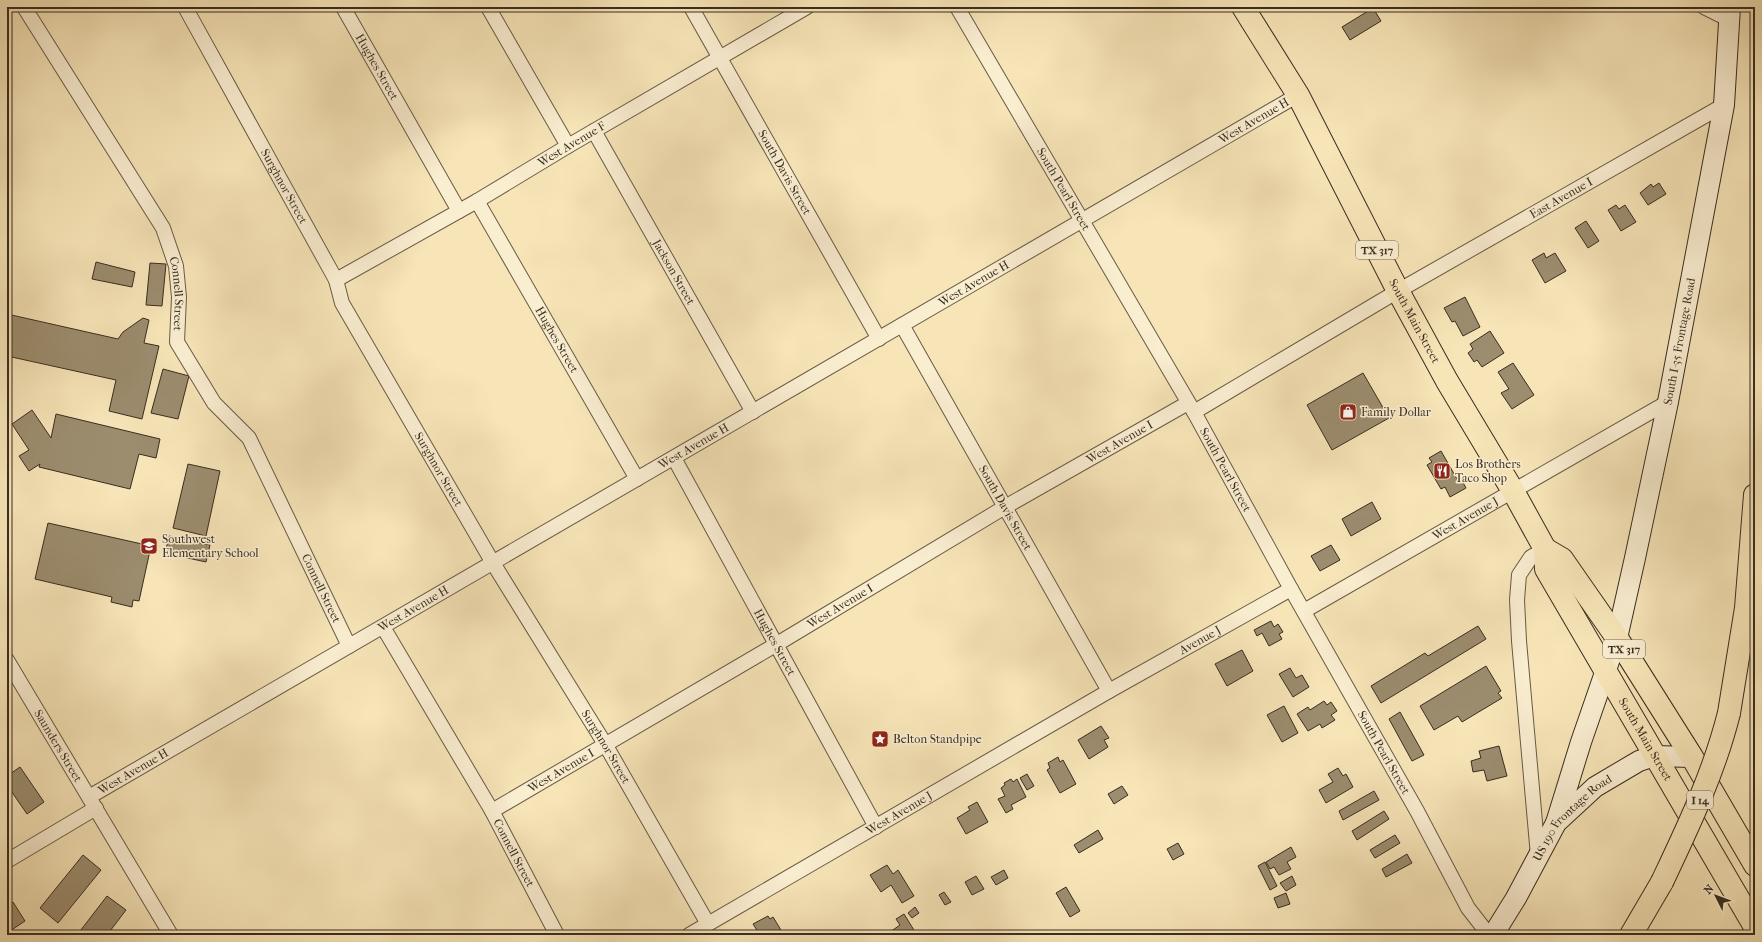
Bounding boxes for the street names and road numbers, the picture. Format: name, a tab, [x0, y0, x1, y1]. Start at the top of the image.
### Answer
street label: Hughes Street	[353, 31, 402, 103]
street label: West Avenue H	[1215, 94, 1292, 147]
street label: West Avenue F	[534, 119, 608, 170]
street label: South Davis Street	[755, 127, 815, 218]
street label: South Pearl Street	[1034, 145, 1094, 234]
street label: Surghnor Street	[258, 146, 311, 227]
street label: East Avenue I	[1527, 174, 1595, 221]
street label: Jackson Street	[649, 236, 698, 308]
road number: TX 317	[1356, 241, 1398, 259]
street label: Connell Street	[166, 255, 186, 332]
street label: West Avenue H	[935, 257, 1012, 310]
street label: South Main Street	[1386, 276, 1443, 366]
street label: South I-35 Frontage Road	[1661, 276, 1698, 406]
street label: Hughes Street	[532, 304, 582, 376]
street label: West Avenue I	[1083, 417, 1156, 467]
street label: West Avenue H	[655, 420, 732, 472]
street label: South Pearl Street	[1197, 425, 1255, 515]
street label: Surghnor Street	[412, 430, 466, 509]
street label: South Davis Street	[976, 463, 1035, 553]
street label: West Avenue J	[1429, 494, 1501, 543]
street label: Connell Street	[299, 552, 344, 626]
street label: West Avenue I	[804, 581, 876, 632]
street label: West Avenue H	[375, 583, 451, 635]
street label: Hughes Street	[751, 606, 799, 679]
street label: Avenue J	[1176, 622, 1224, 658]
road number: TX 317	[1603, 640, 1645, 658]
street label: South Main Street	[1616, 695, 1675, 784]
street label: Saunders Street	[31, 707, 86, 785]
street label: Surghnor Street	[579, 707, 634, 787]
street label: South Pearl Street	[1355, 708, 1413, 797]
street label: West Avenue H	[95, 745, 171, 798]
street label: West Avenue I	[525, 746, 597, 796]
street label: US 190 Frontage Road	[1530, 771, 1615, 864]
street label: West Avenue J	[863, 788, 935, 838]
road number: I 14	[1687, 791, 1713, 809]
street label: Connell Street	[490, 816, 538, 890]

